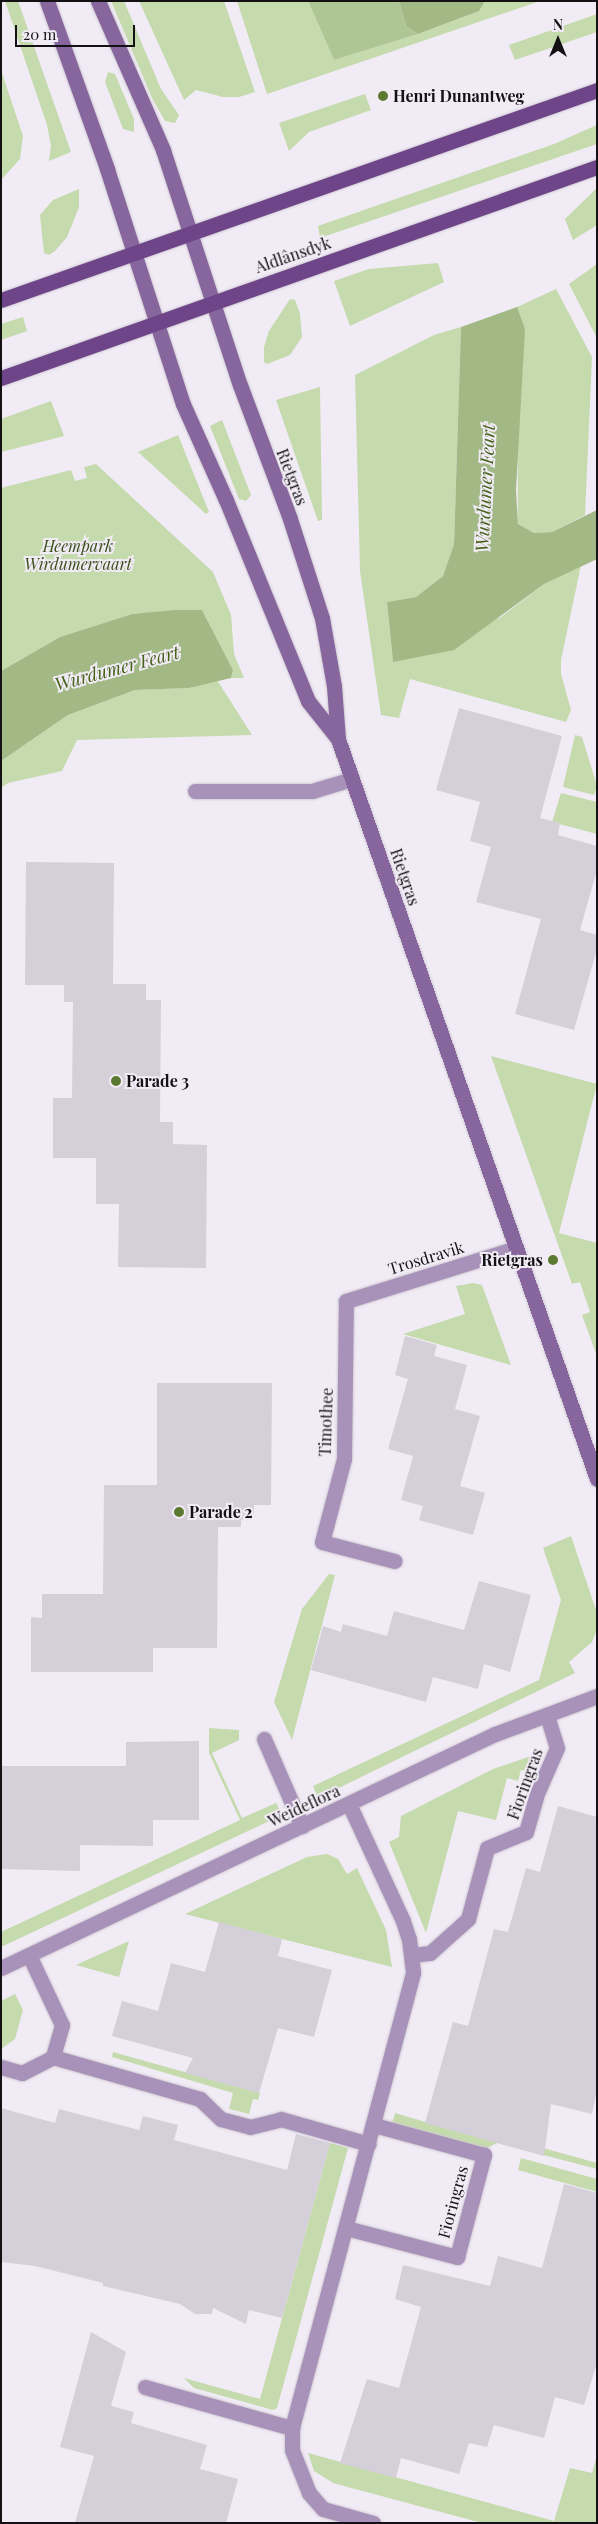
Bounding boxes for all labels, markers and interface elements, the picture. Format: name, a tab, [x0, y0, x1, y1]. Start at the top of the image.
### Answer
scale bar	[18, 15, 138, 47]
north arrow	[533, 15, 583, 65]
text: N	[553, 15, 563, 34]
text: 20 m	[23, 24, 56, 44]
place label: Henri Dunantweg	[393, 86, 524, 106]
marker: Henri Dunantweg	[377, 90, 389, 102]
street label: Aldlânsdyk	[253, 233, 333, 277]
water label: Wurdumer Feart	[471, 423, 499, 553]
street label: Rietgras	[272, 446, 312, 508]
park label: Heempark Wirdumervaart	[24, 536, 132, 574]
water label: Wurdumer Feart	[52, 641, 182, 695]
street label: Rietgras	[386, 846, 424, 908]
place label: Parade 3	[126, 1071, 189, 1091]
marker: Parade 3	[110, 1075, 122, 1087]
street label: Trosdravik	[386, 1237, 466, 1279]
place label: Rietgras	[481, 1250, 543, 1270]
marker: Rietgras	[547, 1254, 559, 1266]
street label: Timothee	[315, 1387, 337, 1457]
place label: Parade 2	[189, 1502, 253, 1522]
marker: Parade 2	[173, 1506, 185, 1518]
street label: Fioringras	[503, 1746, 547, 1822]
street label: Weideflora	[265, 1781, 343, 1831]
street label: Fioringras	[434, 2164, 472, 2240]

